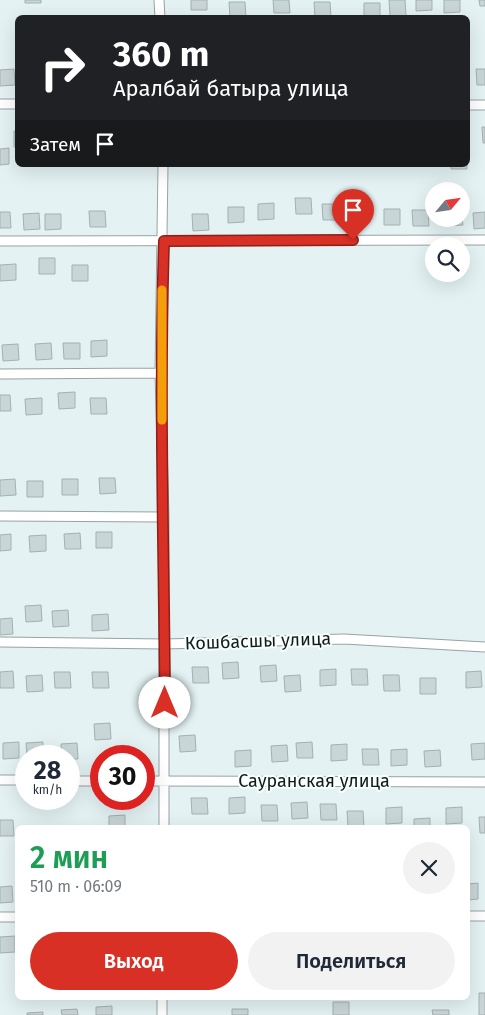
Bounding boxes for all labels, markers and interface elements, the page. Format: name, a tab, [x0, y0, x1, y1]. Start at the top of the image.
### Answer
text: 360 m	[113, 33, 209, 75]
icon: right	[30, 35, 95, 100]
text: Аралбай батыра улица	[113, 75, 349, 102]
icon: arrive	[91, 130, 119, 158]
text: Затем	[30, 133, 81, 156]
north arrow	[425, 182, 470, 228]
map controls	[425, 182, 470, 282]
pin	[332, 189, 374, 240]
icon: arrive	[339, 196, 367, 224]
button: search	[425, 237, 470, 282]
street label: Кошбасшы улица	[185, 627, 331, 655]
position arrow	[138, 676, 190, 728]
speed limit sign: 30	[90, 745, 155, 810]
text: 28	[34, 756, 61, 786]
street label: Сауранская улица	[238, 770, 390, 792]
text: km/h	[33, 783, 62, 797]
text: 2 мин	[30, 840, 108, 876]
button: close	[403, 842, 455, 894]
text: 510 m · 06:09	[30, 877, 122, 896]
button: Выход	[30, 932, 238, 990]
button: Поделиться	[248, 932, 455, 990]

